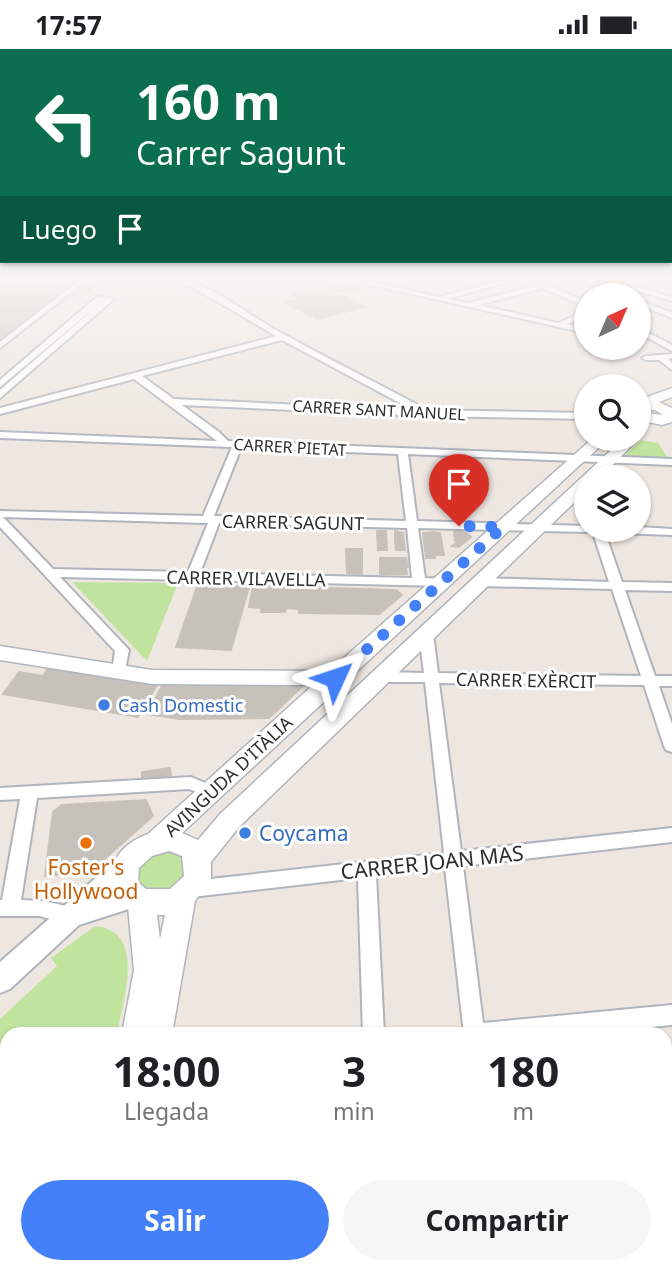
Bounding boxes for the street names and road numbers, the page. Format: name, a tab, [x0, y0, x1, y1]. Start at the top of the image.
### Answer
street label: CARRER SANT MANUEL	[292, 394, 466, 426]
street label: CARRER PIETAT	[233, 433, 347, 461]
street label: CARRER SAGUNT	[222, 509, 364, 535]
street label: CARRER VILAVELLA	[166, 565, 326, 591]
street label: CARRER EXÈRCIT	[456, 667, 596, 693]
street label: AVINGUDA D'ITÀLIA	[159, 710, 298, 842]
street label: CARRER JOAN MAS	[339, 838, 525, 886]

